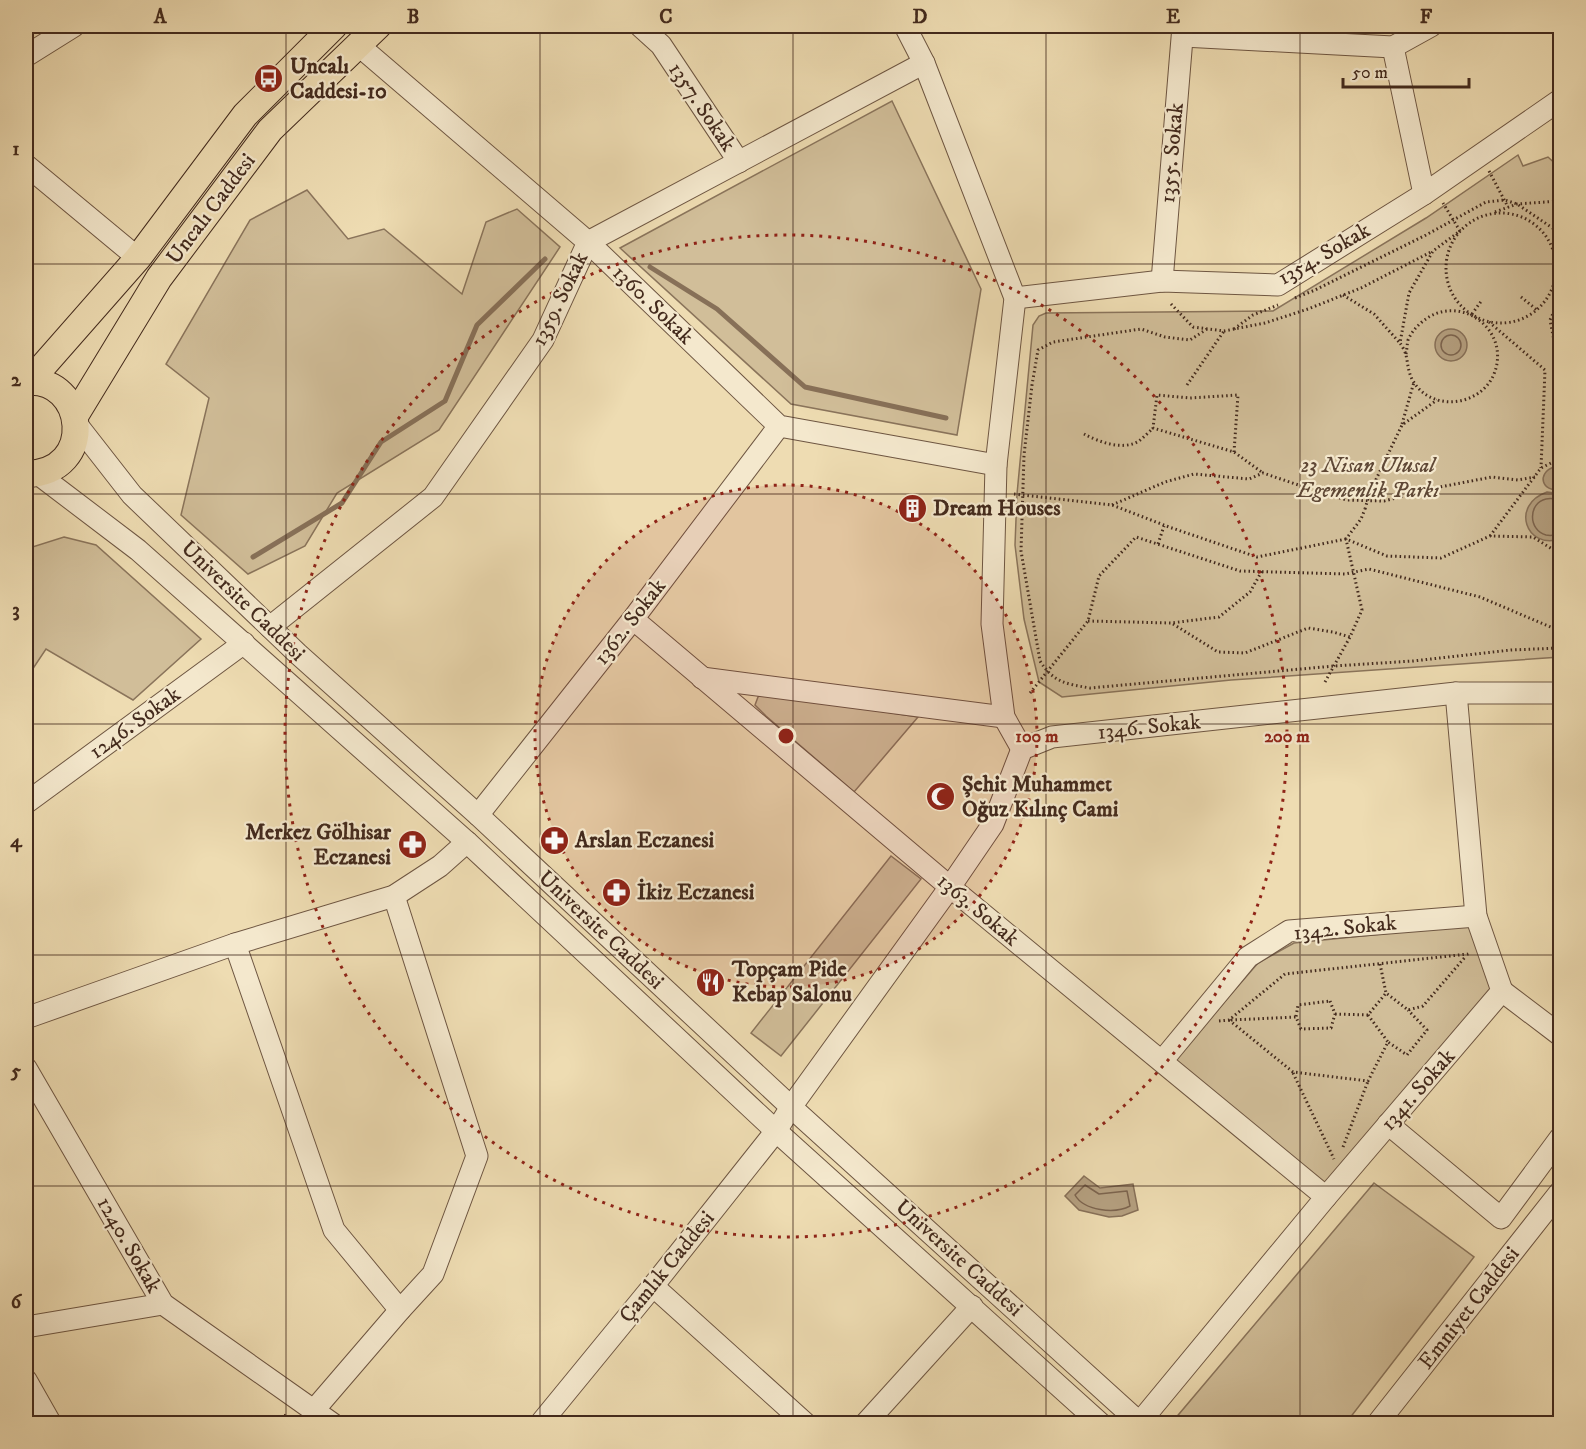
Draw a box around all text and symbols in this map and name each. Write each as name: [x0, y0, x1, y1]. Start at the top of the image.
text: A: [153, 5, 168, 30]
text: B: [407, 5, 419, 30]
text: C: [659, 5, 673, 30]
text: D: [913, 5, 928, 30]
text: E: [1166, 5, 1180, 30]
text: F: [1420, 5, 1433, 30]
scale bar: [1343, 51, 1469, 89]
place label: Uncalı Caddesi-10: [290, 53, 387, 105]
street label: 1357. Sokak: [662, 57, 742, 157]
text: 50 m: [1352, 62, 1388, 84]
bus stop icon: Uncalı Caddesi-10: [253, 63, 285, 95]
street label: 1355. Sokak: [1154, 102, 1190, 204]
text: 1: [12, 137, 20, 162]
street label: Uncalı Caddesi: [161, 148, 261, 270]
street label: 1354. Sokak: [1273, 217, 1375, 291]
street label: 1359. Sokak: [526, 247, 594, 351]
street label: 1360. Sokak: [607, 260, 699, 350]
text: 2: [11, 368, 22, 393]
park label: 23 Nisan Ulusal Egemenlik Parkı: [1295, 452, 1439, 504]
building icon: Dream Houses: [896, 492, 928, 524]
place label: Dream Houses: [933, 495, 1061, 522]
street label: Universite Caddesi: [175, 535, 311, 667]
street label: 1362. Sokak: [588, 573, 672, 671]
text: 3: [12, 598, 20, 623]
street label: 1246. Sokak: [84, 681, 186, 765]
street label: 1346. Sokak: [1096, 708, 1202, 746]
centre of rings: [776, 726, 796, 746]
text: 100 m: [1015, 726, 1059, 748]
text: 200 m: [1264, 726, 1310, 748]
place label: Şehit Muhammet Oğuz Kılınç Cami: [962, 771, 1119, 823]
mosque icon: Şehit Muhammet Oğuz Kılınç Cami: [925, 781, 957, 813]
place label: Merkez Gölhisar Eczanesi: [245, 819, 392, 871]
pharmacy icon: Arslan Eczanesi: [538, 824, 570, 856]
place label: Arslan Eczanesi: [574, 827, 715, 854]
text: 4: [10, 829, 23, 854]
pharmacy icon: Merkez Gölhisar Eczanesi: [396, 829, 428, 861]
street label: Universite Caddesi: [532, 865, 670, 995]
street label: 1363. Sokak: [931, 868, 1025, 952]
pharmacy icon: İkiz Eczanesi: [600, 876, 632, 908]
place label: İkiz Eczanesi: [637, 878, 755, 906]
street label: 1342. Sokak: [1292, 909, 1398, 947]
place label: Topçam Pide Kebap Salonu: [731, 956, 852, 1008]
restaurant icon: Topçam Pide Kebap Salonu: [695, 966, 727, 998]
street label: 1341. Sokak: [1375, 1043, 1461, 1137]
text: 5: [10, 1059, 21, 1084]
street label: 1240. Sokak: [91, 1192, 167, 1298]
street label: Universite Caddesi: [890, 1194, 1028, 1322]
street label: Çamlık Caddesi: [614, 1205, 720, 1329]
street label: Emniyet Caddesi: [1413, 1241, 1525, 1375]
text: 6: [11, 1290, 23, 1315]

